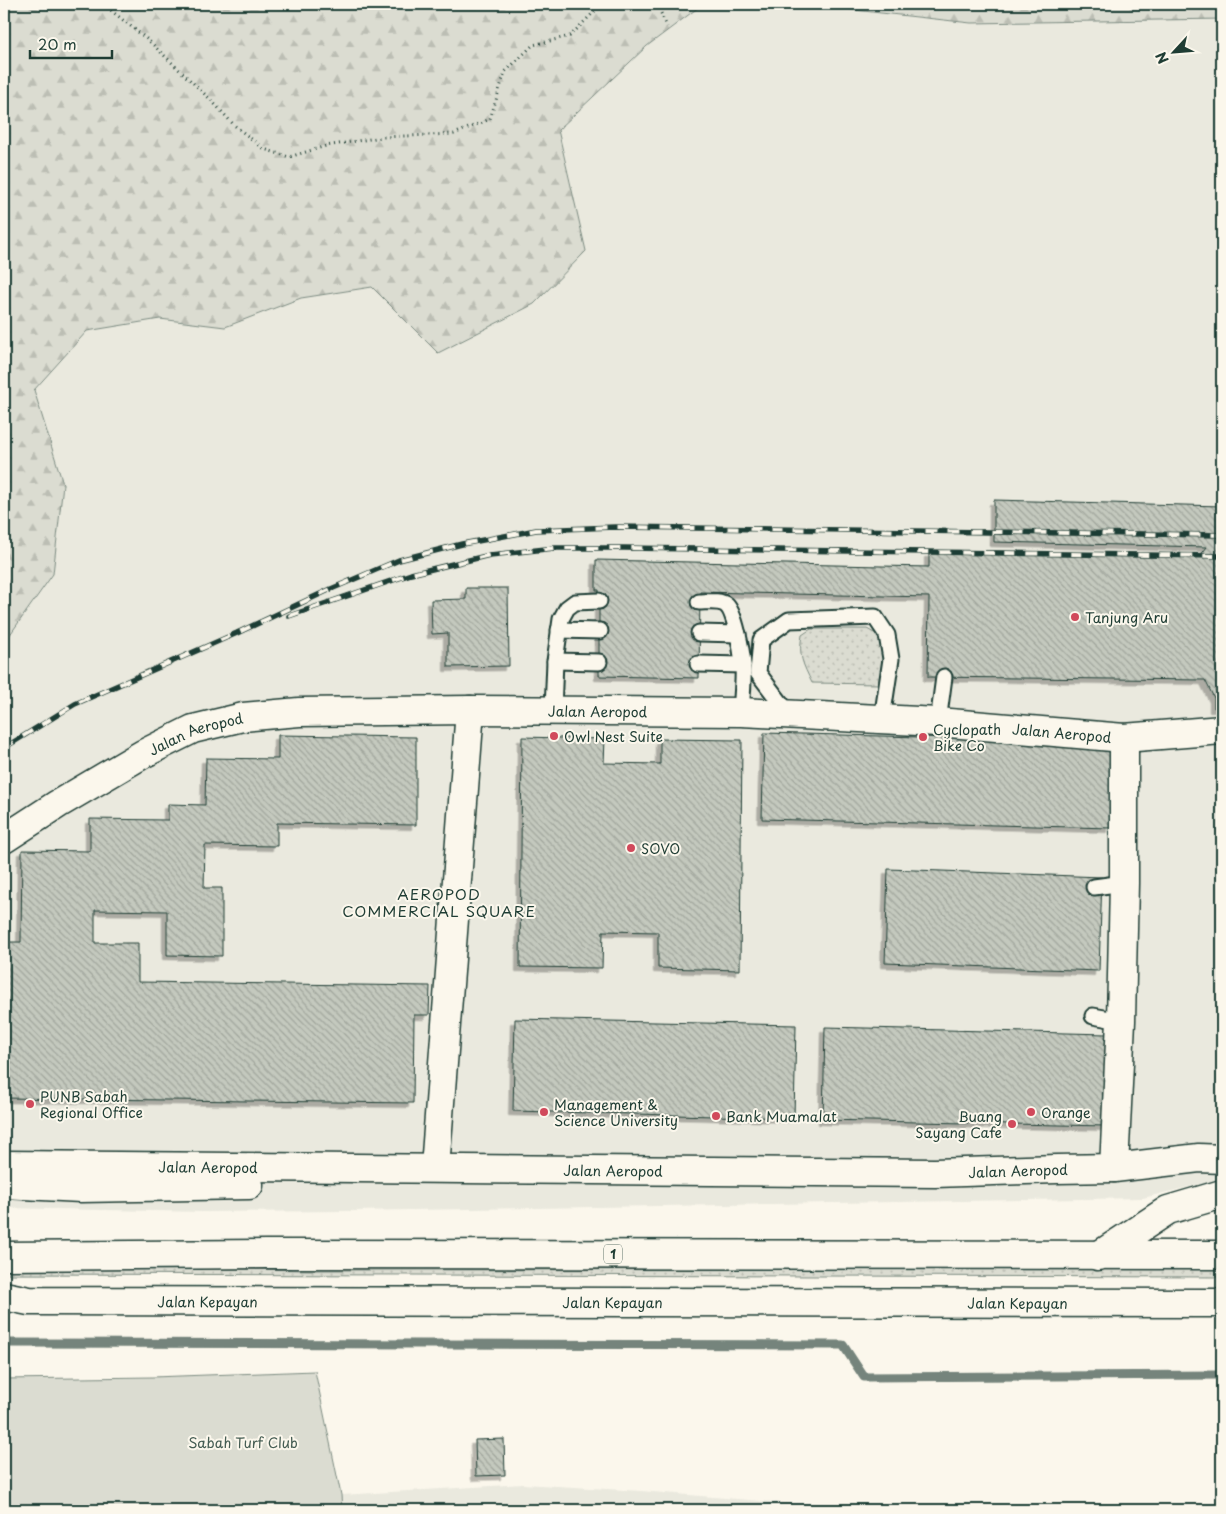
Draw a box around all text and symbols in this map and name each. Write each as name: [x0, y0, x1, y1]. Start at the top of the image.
scale bar: [30, 28, 112, 60]
north arrow: [1148, 28, 1198, 78]
text: 20 m: [38, 32, 77, 55]
text: N: [1150, 48, 1174, 68]
place label: Tanjung Aru: [1085, 607, 1168, 628]
marker: Tanjung Aru: [1069, 611, 1081, 623]
street label: Jalan Aeropod: [548, 700, 648, 722]
street label: Jalan Aeropod: [145, 707, 245, 760]
street label: Jalan Aeropod: [1011, 718, 1113, 747]
place label: Cyclopath Bike Co: [933, 719, 1001, 756]
place label: Owl Nest Suite: [564, 726, 663, 747]
marker: Owl Nest Suite: [548, 730, 560, 742]
marker: Cyclopath Bike Co: [917, 731, 929, 743]
place label: SOVO: [641, 838, 680, 859]
marker: SOVO: [625, 842, 637, 854]
district label: AEROPOD COMMERCIAL SQUARE: [342, 882, 536, 922]
place label: PUNB Sabah Regional Office: [40, 1086, 143, 1123]
place label: Management & Science University: [554, 1094, 678, 1131]
marker: PUNB Sabah Regional Office: [24, 1098, 36, 1110]
place label: Orange: [1041, 1102, 1091, 1123]
marker: Management & Science University: [538, 1106, 550, 1118]
place label: Bank Muamalat: [726, 1106, 837, 1127]
place label: Buang Sayang Cafe: [915, 1106, 1002, 1143]
marker: Orange: [1025, 1106, 1037, 1118]
marker: Bank Muamalat: [710, 1110, 722, 1122]
marker: Buang Sayang Cafe: [1006, 1118, 1018, 1130]
street label: Jalan Aeropod: [158, 1156, 258, 1178]
street label: Jalan Aeropod: [968, 1158, 1068, 1182]
street label: Jalan Aeropod: [563, 1159, 663, 1181]
road number: 1: [604, 1244, 622, 1264]
street label: Jalan Kepayan: [157, 1291, 258, 1312]
street label: Jalan Kepayan: [562, 1291, 663, 1313]
street label: Jalan Kepayan: [967, 1292, 1068, 1313]
park label: Sabah Turf Club: [188, 1432, 298, 1453]

